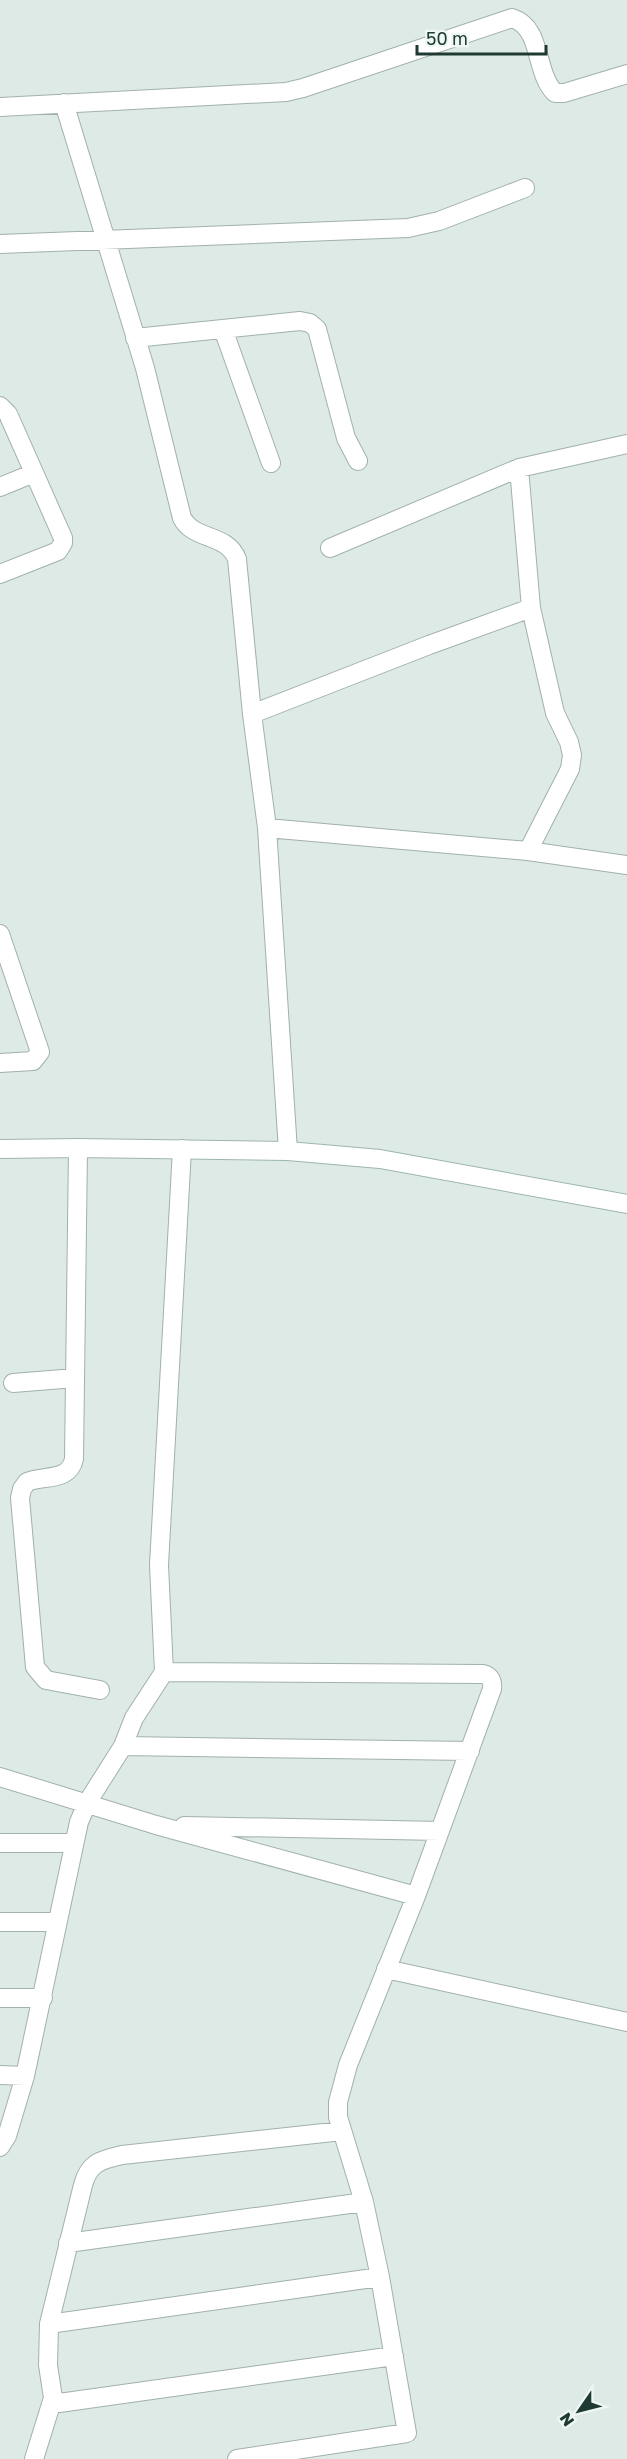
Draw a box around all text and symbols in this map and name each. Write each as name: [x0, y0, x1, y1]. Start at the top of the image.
scale bar: [417, 18, 546, 56]
text: 50 m: [426, 27, 468, 49]
north arrow: [549, 2381, 609, 2441]
text: N: [555, 2409, 578, 2430]

